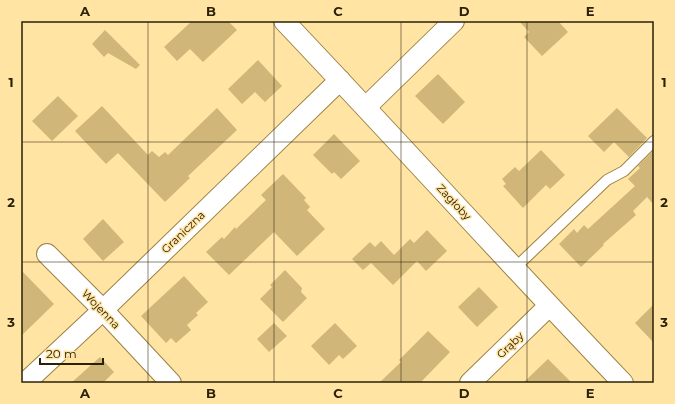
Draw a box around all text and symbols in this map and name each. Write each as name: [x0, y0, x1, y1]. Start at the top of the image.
text: A: [79, 3, 91, 19]
text: B: [206, 3, 216, 19]
text: C: [333, 3, 343, 19]
text: D: [459, 3, 470, 19]
text: E: [586, 3, 595, 19]
text: 1: [8, 74, 14, 90]
text: 1: [661, 74, 667, 90]
street label: Zagłoby: [434, 181, 474, 223]
text: 2: [7, 194, 15, 210]
text: 2: [660, 194, 668, 210]
street label: Graniczna: [158, 208, 208, 256]
street label: Wojenna: [79, 286, 123, 332]
text: 3: [6, 314, 15, 330]
text: 3: [659, 314, 668, 330]
street label: Grąby: [494, 329, 526, 361]
scale bar: [40, 340, 103, 366]
text: 20 m: [46, 346, 77, 361]
text: A: [79, 385, 91, 401]
text: B: [206, 385, 216, 401]
text: C: [333, 385, 343, 401]
text: D: [459, 385, 470, 401]
text: E: [586, 385, 595, 401]

